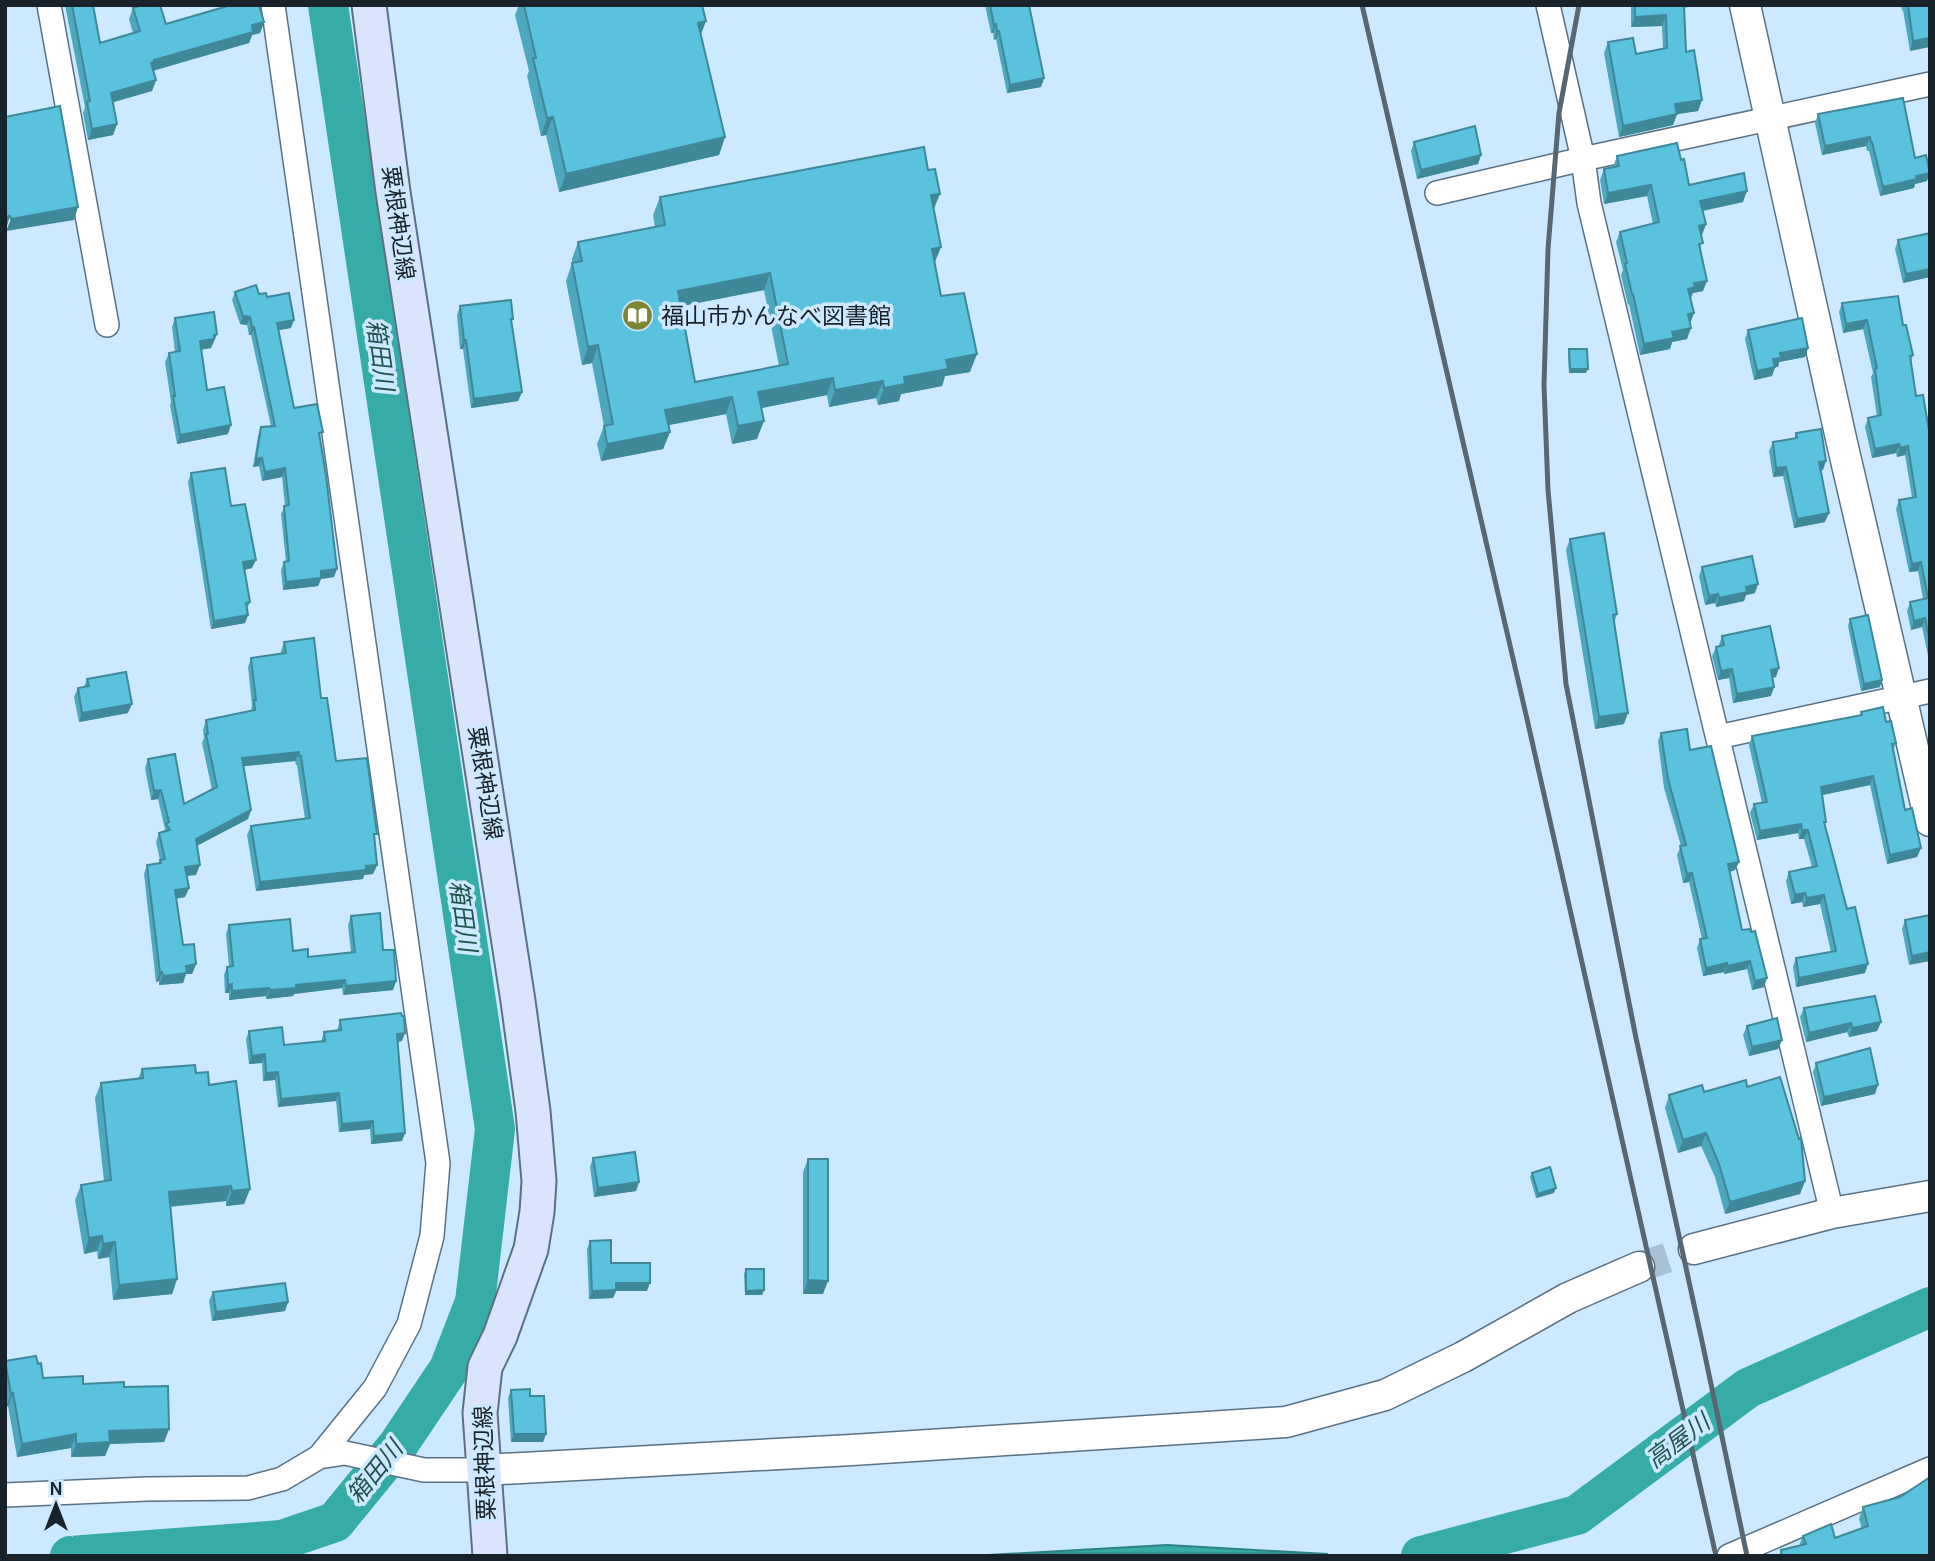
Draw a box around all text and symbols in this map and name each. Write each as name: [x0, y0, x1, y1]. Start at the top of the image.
street label: 粟根神辺線: [377, 164, 419, 282]
library icon: 福山市かんなべ図書館: [621, 299, 655, 333]
place label: 福山市かんなべ図書館: [661, 303, 891, 330]
water label: 箱田川: [361, 317, 399, 396]
street label: 粟根神辺線: [463, 724, 507, 842]
water label: 箱田川: [444, 878, 482, 957]
street label: 粟根神辺線: [470, 1405, 500, 1521]
water label: 高屋川: [1641, 1406, 1718, 1474]
water label: 箱田川: [341, 1433, 410, 1509]
north arrow: [21, 1470, 91, 1540]
text: N: [49, 1478, 63, 1500]

